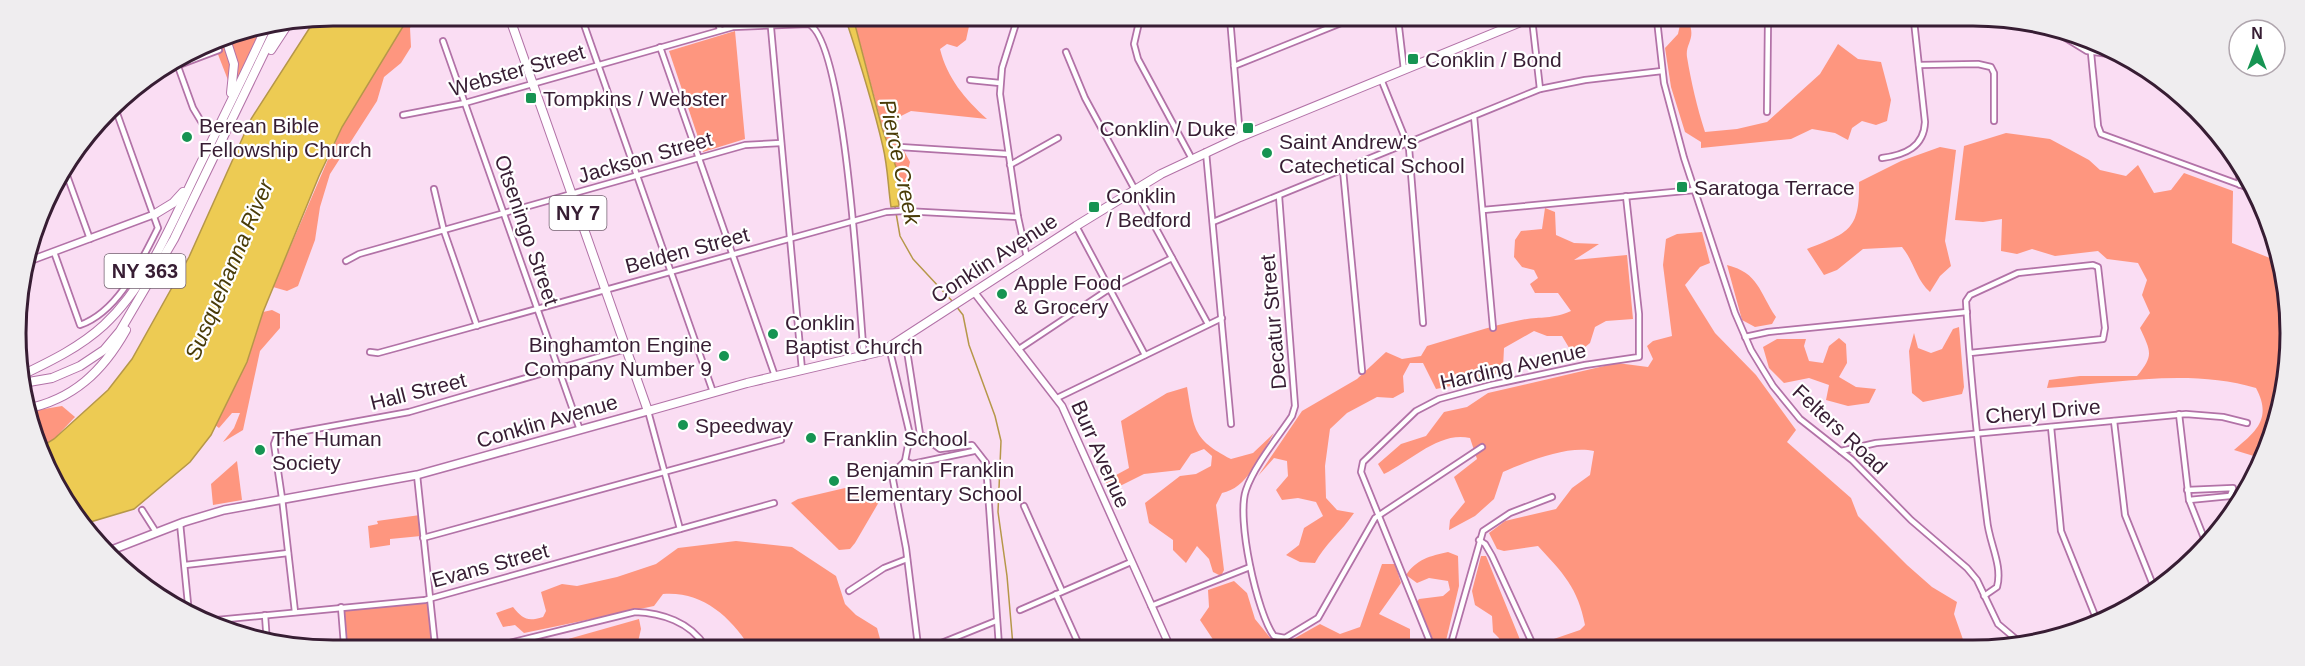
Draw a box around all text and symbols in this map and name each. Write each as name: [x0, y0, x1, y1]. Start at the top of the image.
north arrow: [2227, 18, 2287, 78]
text: N: [2251, 25, 2263, 42]
street label: Webster Street: [447, 40, 587, 100]
place label: Conklin / Bond: [1425, 48, 1562, 71]
marker: Conklin / Bond: [1406, 52, 1420, 66]
place label: Tompkins / Webster: [543, 87, 727, 110]
marker: Tompkins / Webster: [524, 91, 538, 105]
water label: Pierce Creek: [875, 97, 926, 228]
place label: Berean Bible Fellowship Church: [199, 114, 372, 161]
place label: Conklin / Duke: [1099, 117, 1236, 140]
marker: Conklin / Duke: [1241, 121, 1255, 135]
street label: Jackson Street: [575, 127, 715, 187]
marker: Berean Bible Fellowship Church: [180, 130, 194, 144]
place label: Saint Andrew's Catechetical School: [1279, 130, 1465, 177]
marker: Saint Andrew's Catechetical School: [1260, 146, 1274, 160]
street label: Otseningo Street: [490, 152, 564, 308]
water label: Susquehanna River: [180, 175, 279, 364]
place label: Saratoga Terrace: [1694, 176, 1855, 199]
marker: Saratoga Terrace: [1675, 180, 1689, 194]
place label: Conklin / Bedford: [1106, 184, 1191, 231]
road number: NY 7: [550, 196, 606, 230]
marker: Conklin / Bedford: [1087, 200, 1101, 214]
street label: Conklin Avenue: [927, 209, 1061, 307]
street label: Belden Street: [623, 222, 752, 278]
street label: Decatur Street: [1256, 253, 1290, 390]
road number: NY 363: [104, 254, 186, 288]
place label: Apple Food & Grocery: [1014, 271, 1121, 318]
marker: Apple Food & Grocery: [995, 287, 1009, 301]
place label: Conklin Baptist Church: [785, 311, 923, 358]
marker: Conklin Baptist Church: [766, 327, 780, 341]
place label: Binghamton Engine Company Number 9: [524, 333, 712, 380]
street label: Harding Avenue: [1438, 338, 1588, 394]
marker: Binghamton Engine Company Number 9: [717, 349, 731, 363]
street label: Hall Street: [368, 368, 469, 414]
street label: Felters Road: [1788, 380, 1892, 478]
street label: Conklin Avenue: [474, 390, 620, 452]
street label: Cheryl Drive: [1984, 395, 2102, 427]
street label: Burr Avenue: [1067, 397, 1135, 511]
place label: Speedway: [695, 414, 794, 437]
marker: Speedway: [676, 418, 690, 432]
place label: The Human Society: [272, 427, 382, 474]
place label: Franklin School: [823, 427, 968, 450]
marker: Franklin School: [804, 431, 818, 445]
marker: The Human Society: [253, 443, 267, 457]
place label: Benjamin Franklin Elementary School: [846, 458, 1022, 505]
marker: Benjamin Franklin Elementary School: [827, 474, 841, 488]
street label: Evans Street: [429, 538, 551, 592]

